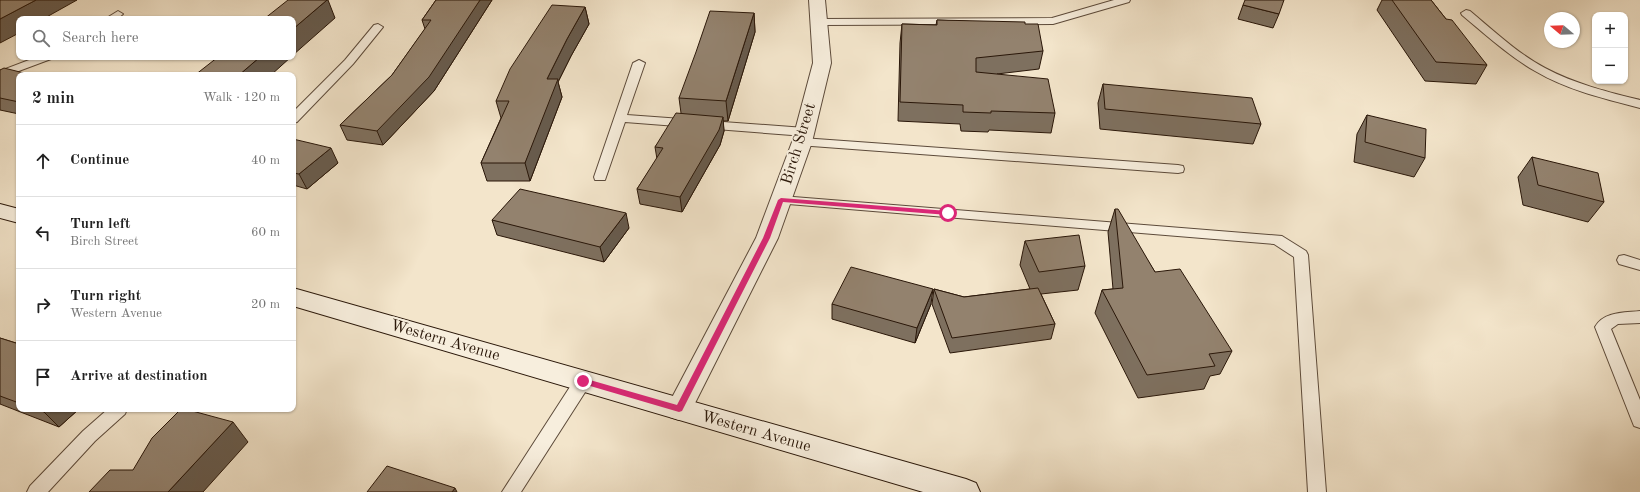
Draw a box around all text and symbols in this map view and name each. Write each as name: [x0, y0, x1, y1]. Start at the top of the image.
north arrow: [1544, 12, 1580, 48]
map controls: [1592, 12, 1628, 84]
button: +: [1592, 12, 1628, 48]
search box: [16, 16, 296, 60]
icon: search: [30, 27, 52, 49]
text: Search here: [62, 31, 139, 46]
button: −: [1592, 48, 1628, 84]
text: 2 min: [32, 90, 75, 107]
text: Walk · 120 m: [203, 91, 280, 104]
street label: Birch Street: [779, 101, 819, 187]
icon: ahead: [32, 150, 54, 172]
text: Continue: [70, 153, 129, 168]
text: 40 m: [251, 154, 280, 167]
route start: [939, 204, 957, 222]
text: Turn left: [70, 217, 130, 232]
icon: left: [32, 222, 54, 244]
text: 60 m: [251, 226, 280, 239]
text: Birch Street: [70, 235, 139, 248]
text: Turn right: [70, 289, 141, 304]
icon: right: [32, 294, 54, 316]
text: 20 m: [251, 298, 280, 311]
text: Western Avenue: [70, 307, 162, 320]
street label: Western Avenue: [388, 318, 502, 364]
icon: arrive: [32, 366, 54, 388]
text: Arrive at destination: [70, 369, 208, 384]
route end: [574, 372, 592, 390]
street label: Western Avenue: [699, 409, 813, 455]

